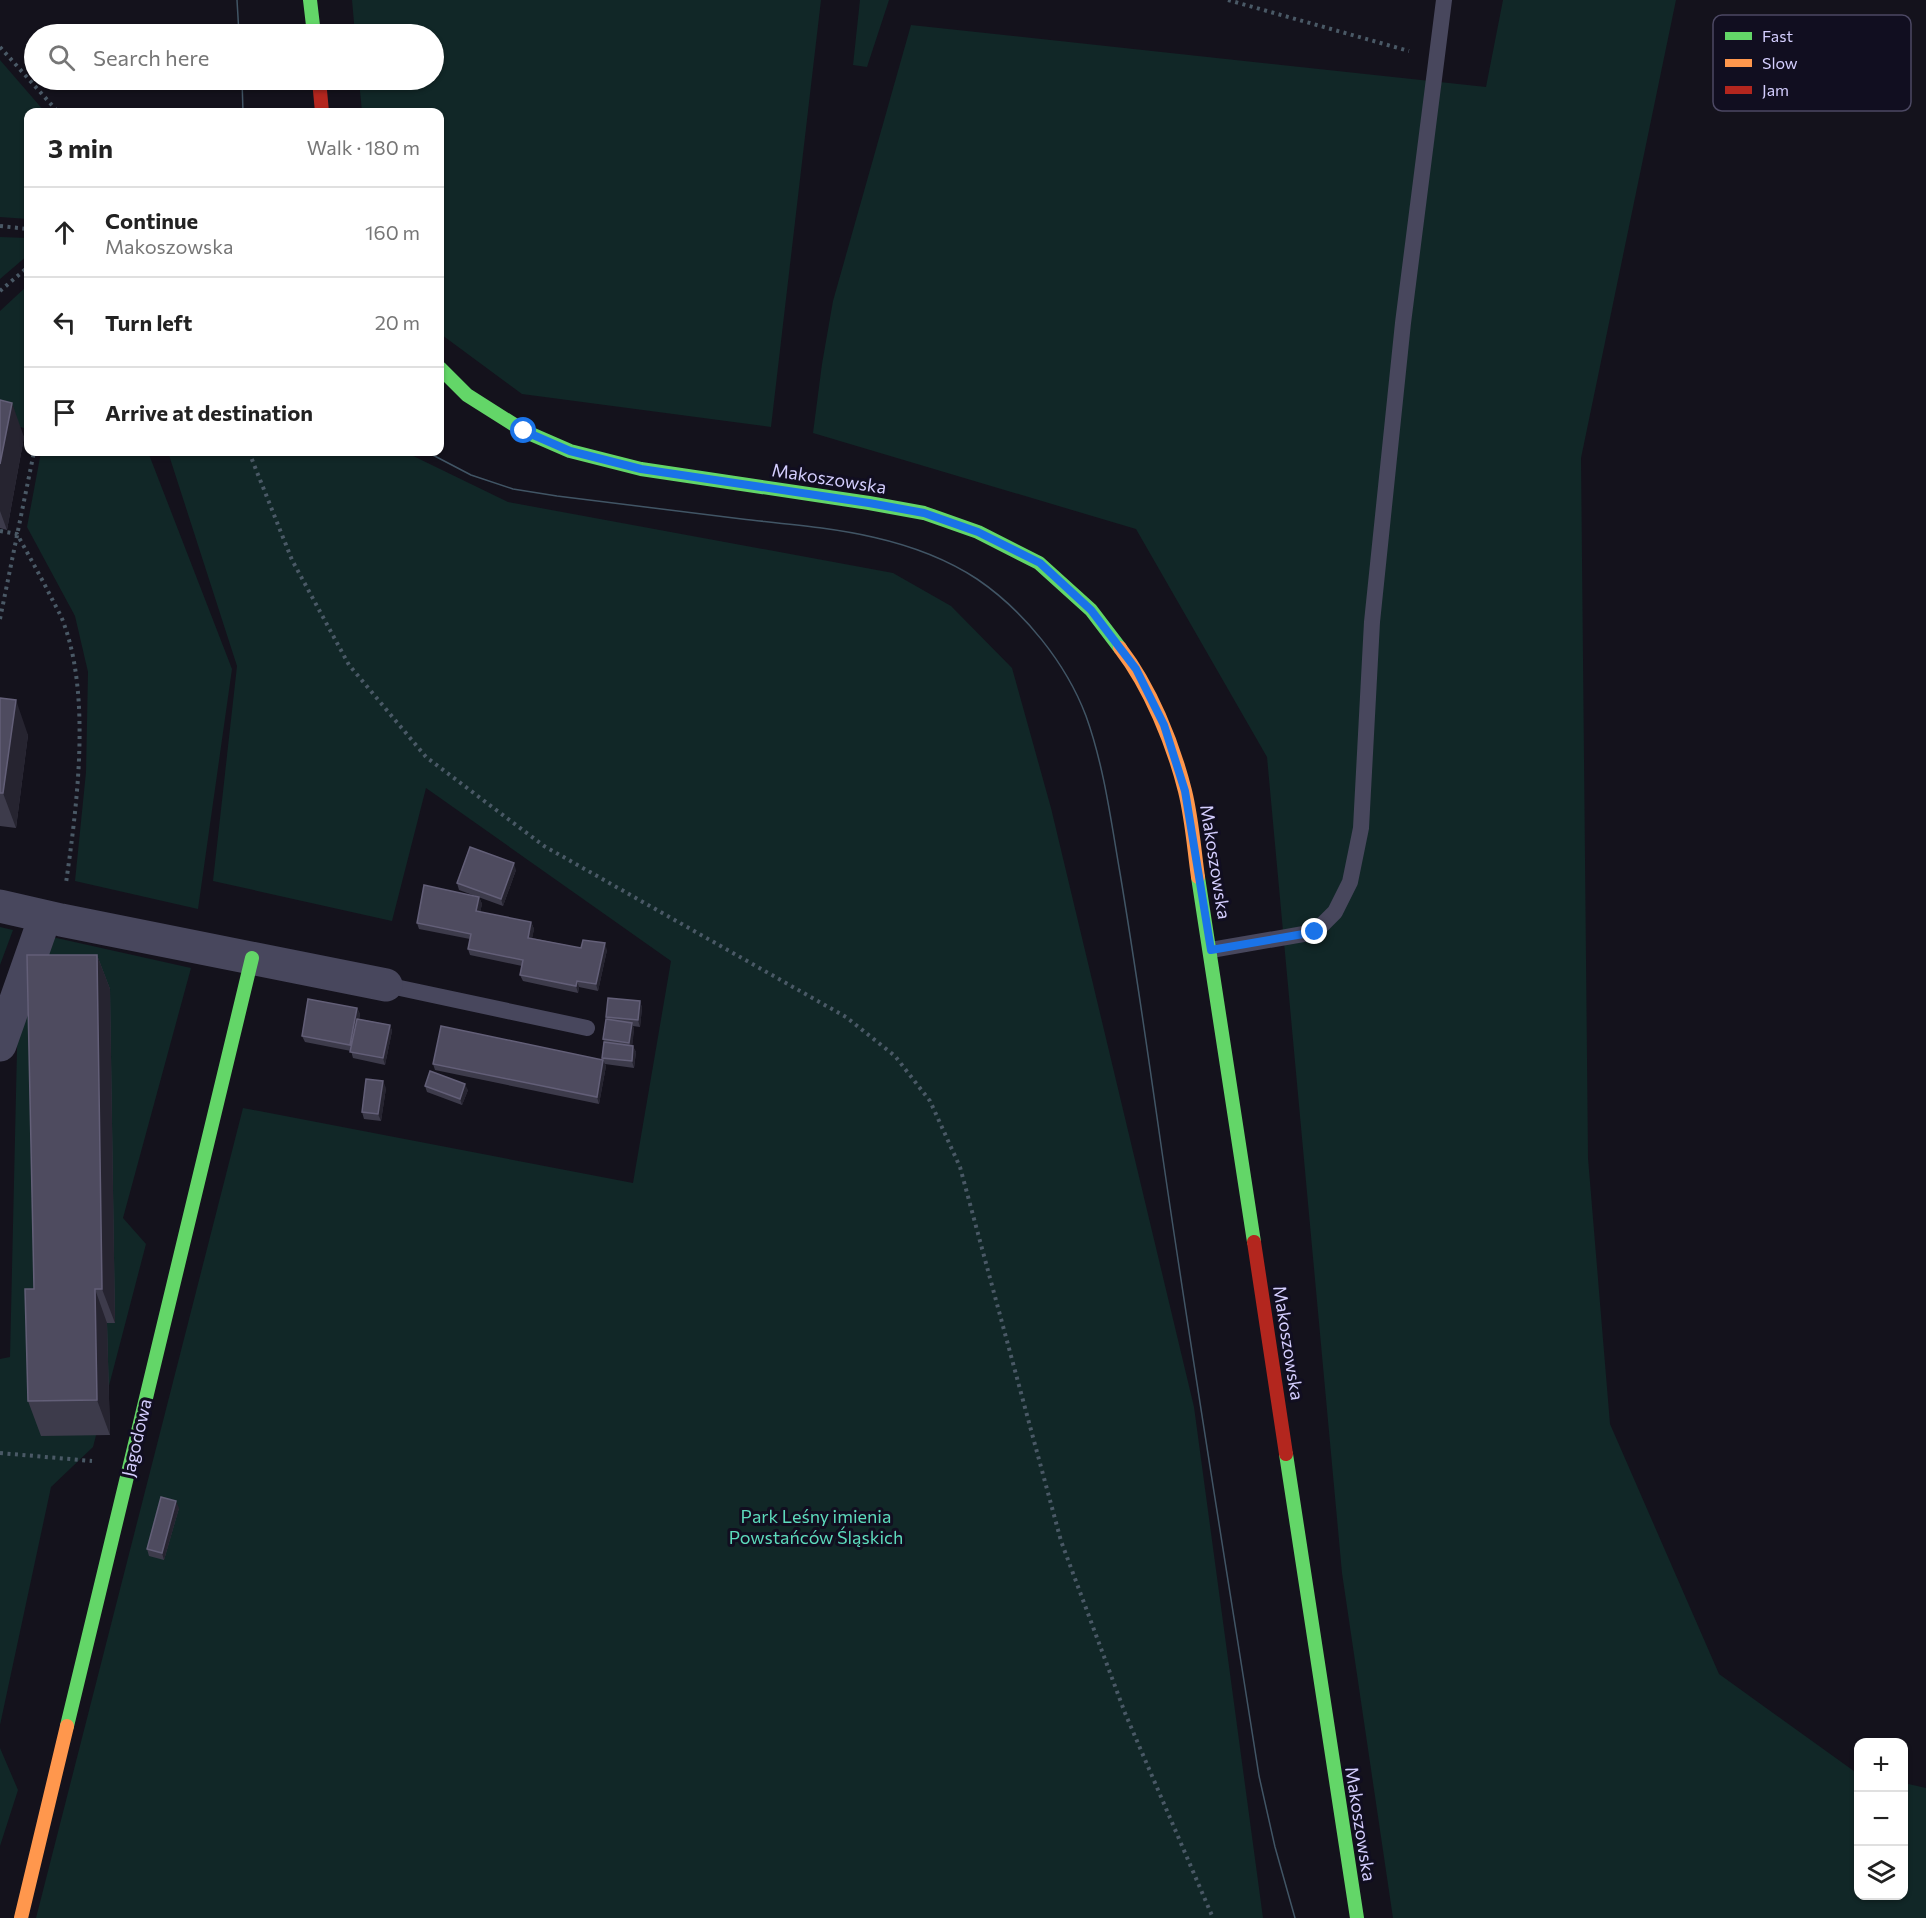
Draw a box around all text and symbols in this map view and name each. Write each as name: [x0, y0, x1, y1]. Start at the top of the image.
legend: [1713, 15, 1911, 111]
search box: [24, 24, 444, 90]
text: Fast: [1762, 26, 1793, 45]
icon: search: [45, 41, 78, 74]
text: Search here: [93, 44, 209, 71]
text: Slow: [1762, 53, 1798, 72]
text: Jam: [1762, 80, 1789, 99]
text: 3 min: [48, 132, 113, 163]
text: Walk · 180 m: [307, 135, 420, 159]
text: Continue: [105, 207, 198, 234]
icon: ahead: [48, 216, 81, 249]
text: 160 m: [365, 220, 420, 244]
text: Makoszowska: [105, 234, 234, 258]
icon: left: [48, 306, 81, 339]
text: Turn left: [105, 309, 192, 336]
text: 20 m: [375, 310, 420, 334]
icon: arrive: [48, 396, 81, 429]
text: Arrive at destination: [105, 399, 313, 426]
route start: [510, 417, 536, 443]
street label: Makoszowska: [770, 458, 888, 498]
street label: Makoszowska: [1196, 803, 1236, 921]
route end: [1301, 918, 1327, 944]
street label: Makoszowska: [1269, 1284, 1309, 1402]
street label: Jagodowa: [116, 1397, 156, 1479]
park label: Park Leśny imienia Powstańców Śląskich: [729, 1505, 903, 1548]
map controls: [1854, 1738, 1908, 1900]
button: +: [1854, 1738, 1908, 1792]
street label: Makoszowska: [1341, 1765, 1381, 1883]
button: −: [1854, 1792, 1908, 1846]
button: layers: [1854, 1846, 1908, 1900]

